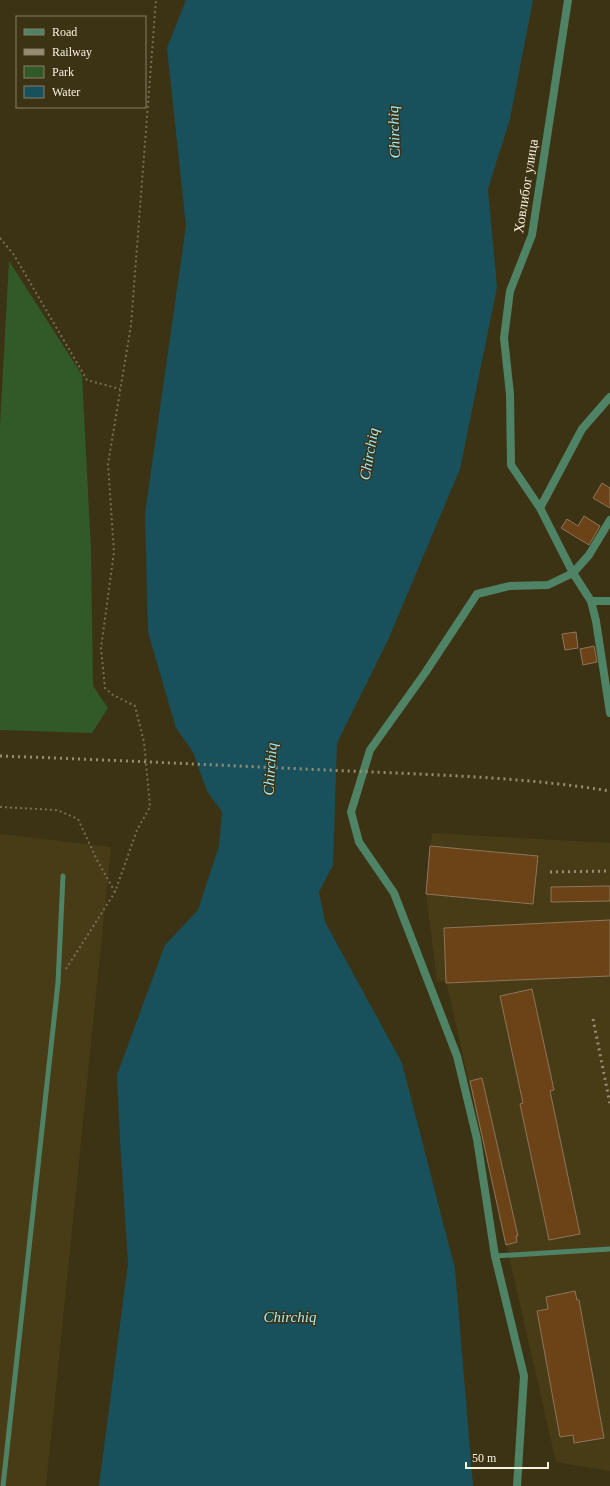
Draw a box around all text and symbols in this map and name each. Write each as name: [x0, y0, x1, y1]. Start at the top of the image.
legend: [16, 16, 146, 108]
text: Road: [52, 25, 77, 39]
text: Railway: [52, 45, 92, 59]
text: Park: [52, 65, 74, 79]
text: Water: [52, 85, 80, 99]
water label: Chirchiq: [385, 105, 403, 159]
street label: Ховлибог улица: [511, 137, 541, 234]
water label: Chirchiq: [357, 426, 382, 481]
water label: Chirchiq: [260, 742, 280, 796]
water label: Chirchiq: [264, 1309, 317, 1325]
scale bar: [466, 1444, 548, 1470]
text: 50 m: [472, 1451, 497, 1465]

